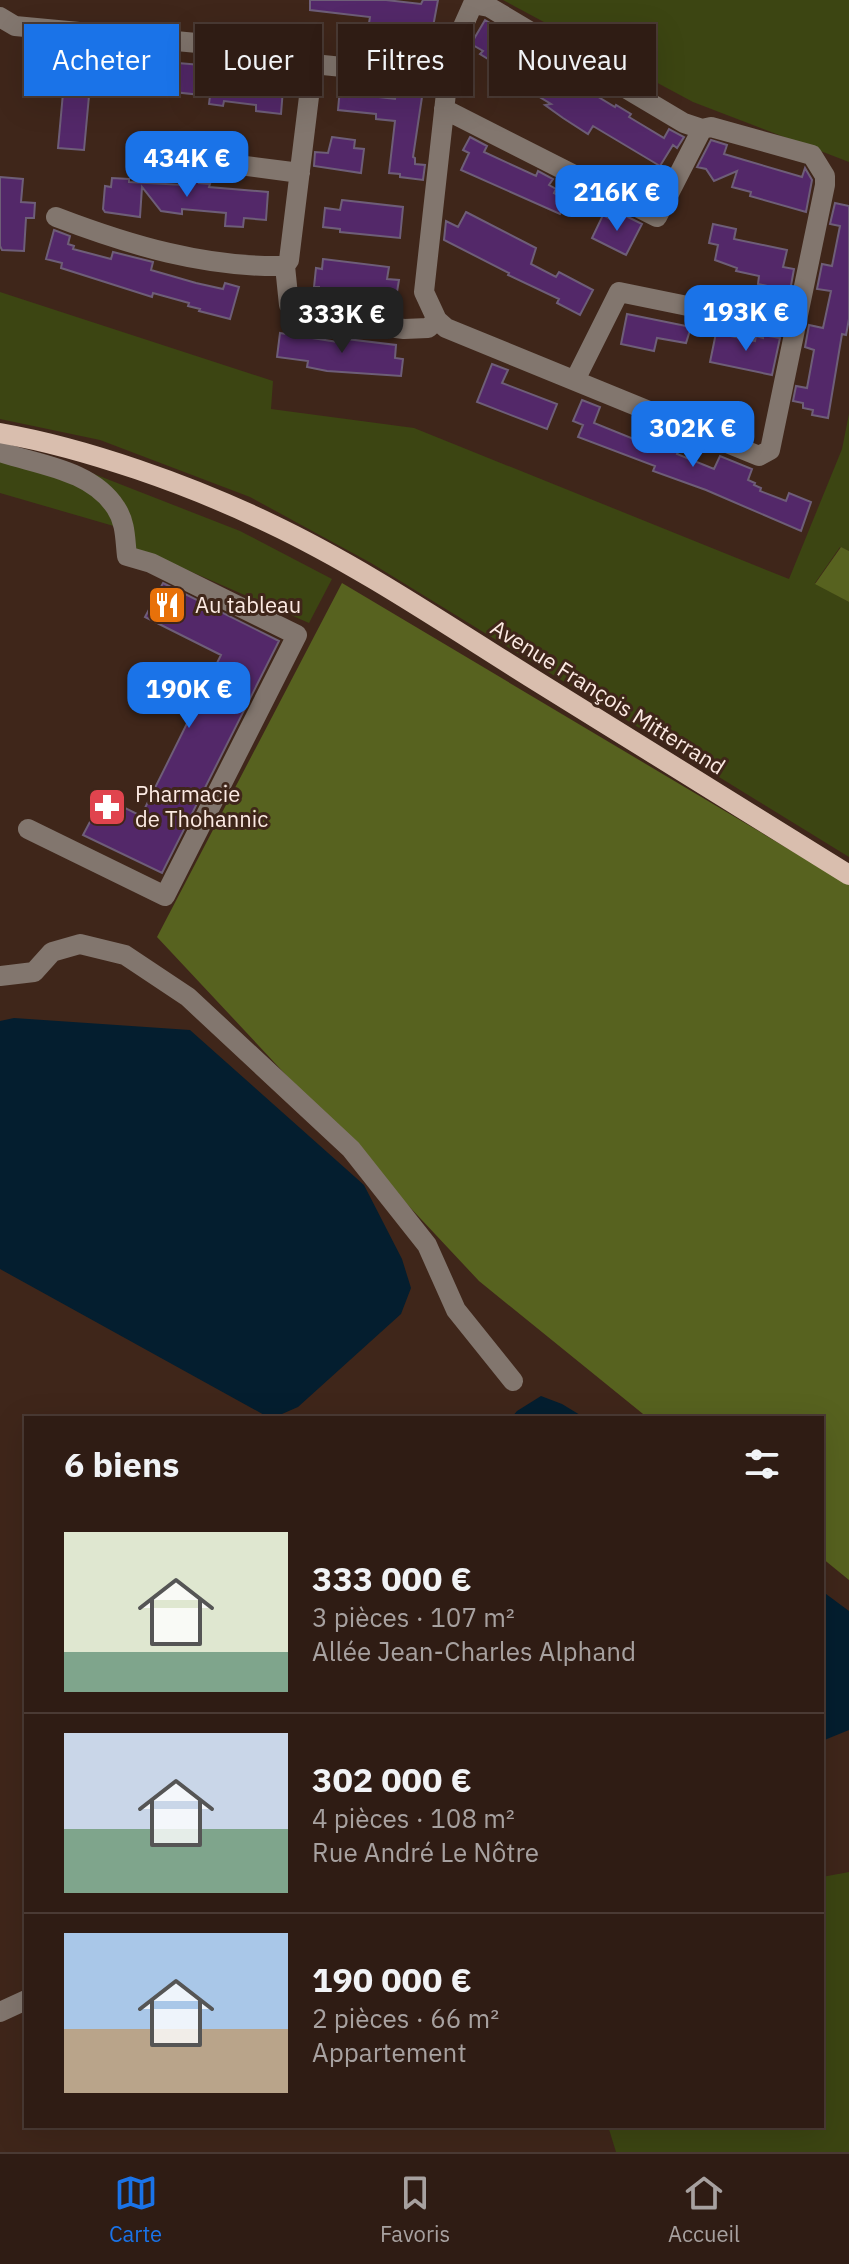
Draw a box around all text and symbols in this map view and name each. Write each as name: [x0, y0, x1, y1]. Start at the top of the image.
chip: Acheter: [24, 24, 179, 96]
chip: Louer: [195, 24, 322, 96]
chip: Filtres: [338, 24, 473, 96]
chip: Nouveau: [489, 24, 656, 96]
pin: 434K €: [122, 131, 252, 199]
text: 434K €: [143, 140, 231, 174]
pin: 216K €: [552, 165, 682, 233]
text: 216K €: [573, 174, 661, 208]
pin: 193K €: [681, 285, 811, 353]
pin: 333K €: [277, 287, 407, 355]
text: 193K €: [702, 294, 790, 328]
text: 333K €: [298, 296, 386, 330]
pin: 302K €: [628, 401, 758, 469]
text: 302K €: [649, 410, 737, 444]
restaurant icon: Au tableau: [146, 584, 188, 626]
place label: Au tableau: [195, 590, 301, 619]
street label: Avenue François Mitterrand: [486, 612, 731, 781]
pin: 190K €: [124, 662, 254, 730]
text: 190K €: [145, 671, 233, 705]
place label: Pharmacie de Thohannic: [135, 779, 268, 833]
pharmacy icon: Pharmacie de Thohannic: [86, 786, 128, 828]
text: 6 biens: [64, 1442, 179, 1486]
icon: filters: [740, 1442, 784, 1486]
text: 333 000 €: [312, 1556, 472, 1600]
icon: home: [128, 1564, 224, 1660]
text: 3 pièces · 107 m²: [312, 1600, 515, 1634]
text: Allée Jean-Charles Alphand: [312, 1634, 636, 1668]
text: 302 000 €: [312, 1757, 472, 1801]
icon: home: [128, 1765, 224, 1861]
text: 4 pièces · 108 m²: [312, 1801, 515, 1835]
text: Rue André Le Nôtre: [312, 1835, 539, 1869]
text: 190 000 €: [312, 1957, 472, 2001]
icon: home: [128, 1965, 224, 2061]
text: 2 pièces · 66 m²: [312, 2001, 499, 2035]
text: Appartement: [312, 2035, 467, 2069]
tab: Carte: [109, 2171, 162, 2248]
tab: Favoris: [380, 2171, 450, 2248]
tab: Accueil: [668, 2171, 740, 2248]

